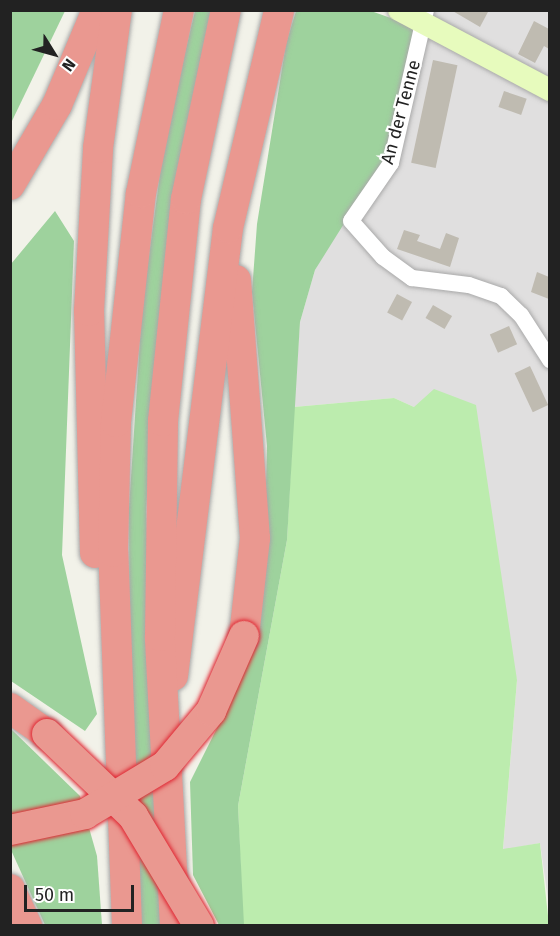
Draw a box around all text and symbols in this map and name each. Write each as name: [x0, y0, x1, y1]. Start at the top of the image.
north arrow: [24, 24, 84, 84]
text: N: [58, 55, 80, 75]
street label: An der Tenne: [377, 58, 425, 166]
scale bar: [27, 873, 136, 911]
text: 50 m: [35, 884, 74, 906]

